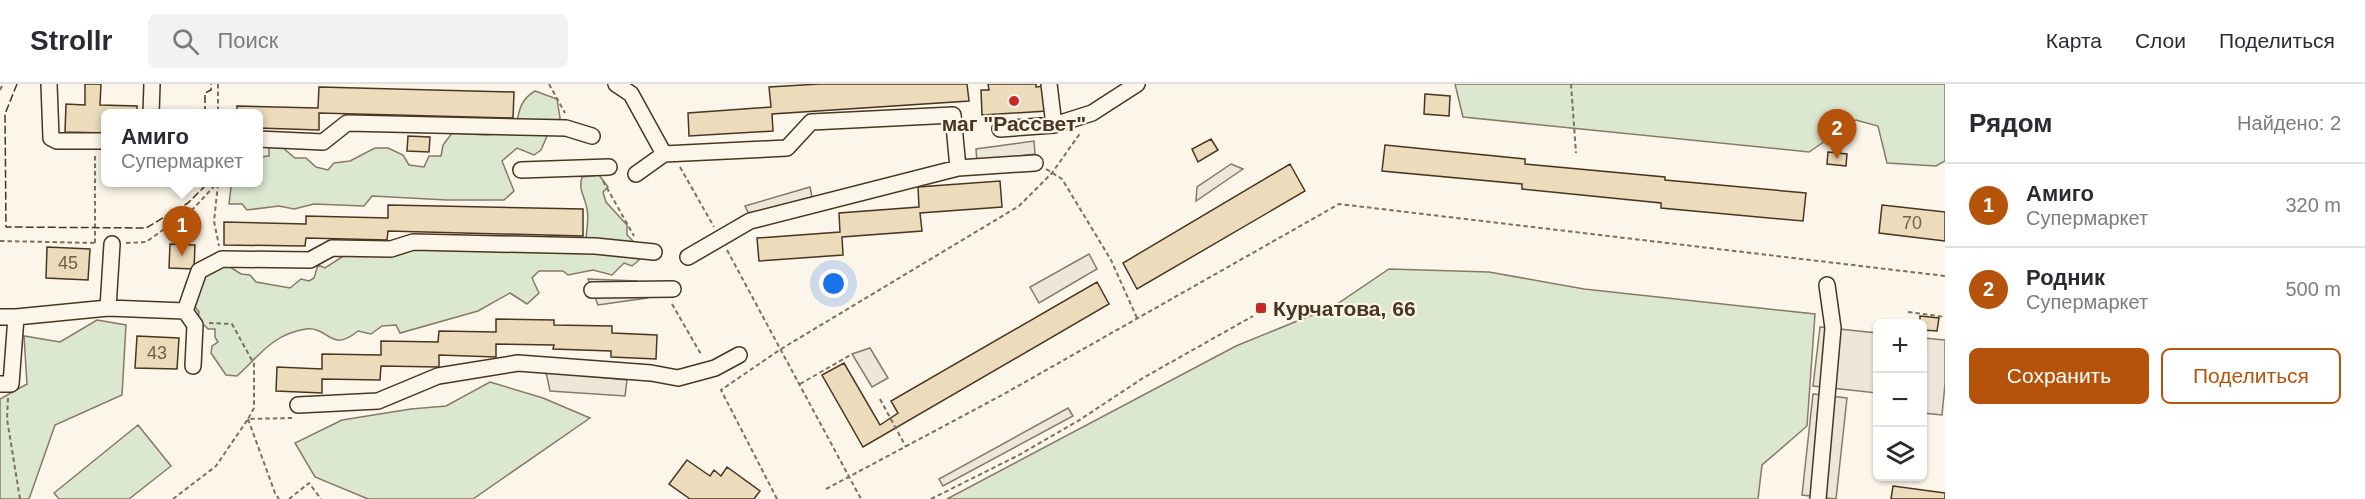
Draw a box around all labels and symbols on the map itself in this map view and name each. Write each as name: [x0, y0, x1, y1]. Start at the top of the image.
marker: маг "Рассвет": [1007, 94, 1021, 108]
pin: 2: [1818, 110, 1856, 159]
place label: маг "Рассвет": [942, 112, 1086, 135]
pin: 1: [162, 206, 201, 256]
house number: 70: [1902, 213, 1922, 233]
house number: 45: [58, 253, 78, 273]
your location: [819, 269, 848, 298]
place label: Курчатова, 66: [1273, 297, 1416, 320]
marker: Курчатова, 66: [1254, 301, 1268, 315]
house number: 43: [147, 343, 167, 363]

